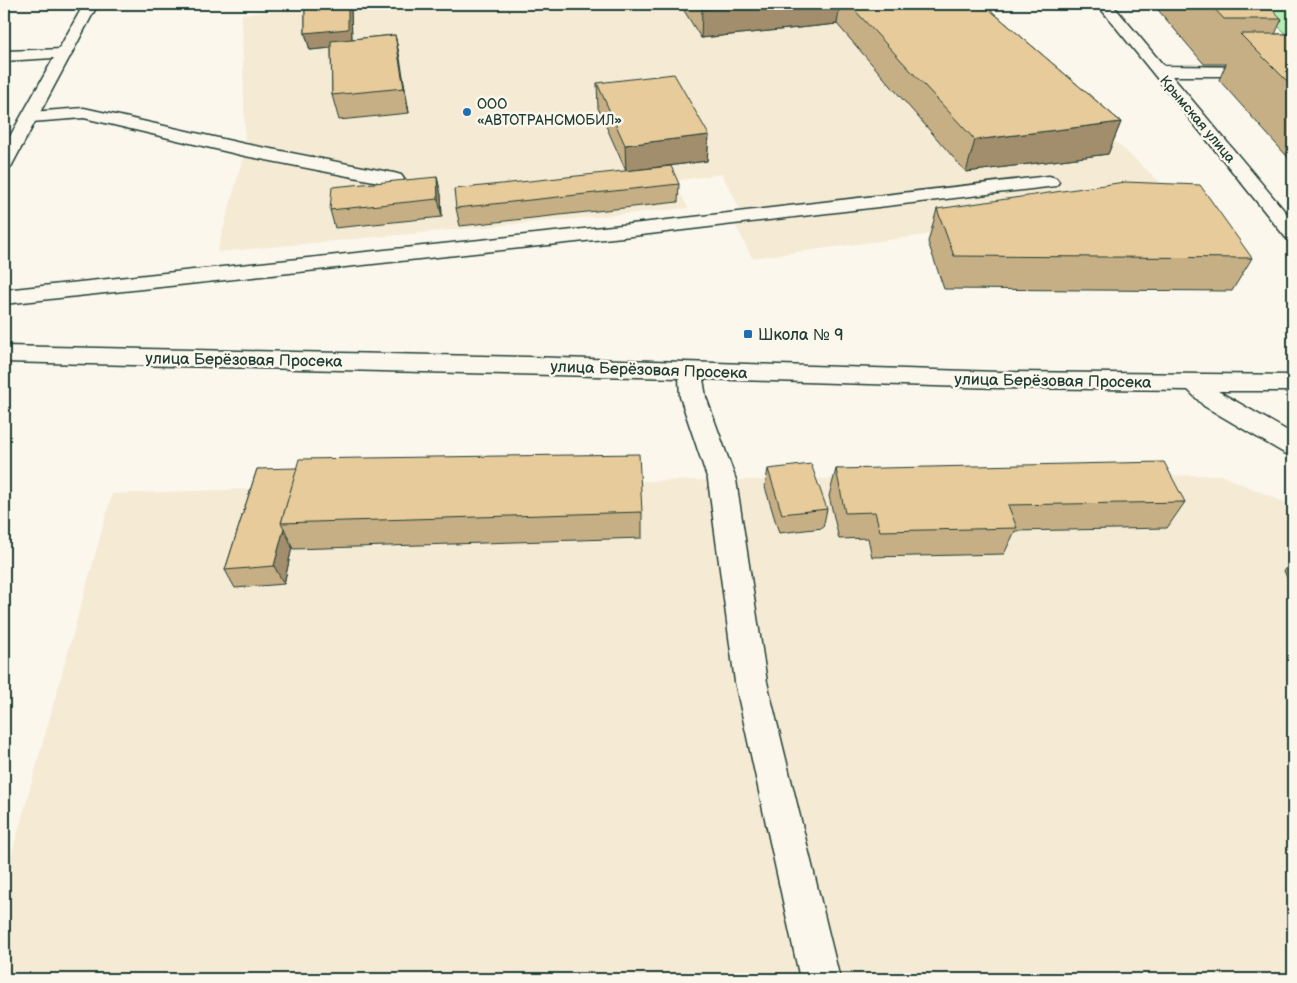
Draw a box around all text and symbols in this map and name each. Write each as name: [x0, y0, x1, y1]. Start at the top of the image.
street label: Крымская улица: [1156, 72, 1240, 167]
place label: ООО «АВТОТРАНСМОБИЛ»: [477, 96, 622, 129]
marker: ООО «АВТОТРАНСМОБИЛ»: [461, 106, 473, 118]
place label: Школа № 9: [758, 326, 844, 345]
marker: Школа № 9: [742, 328, 754, 340]
street label: улица Берёзовая Просека: [145, 349, 343, 372]
street label: улица Берёзовая Просека: [550, 358, 748, 383]
street label: улица Берёзовая Просека: [954, 370, 1152, 393]

